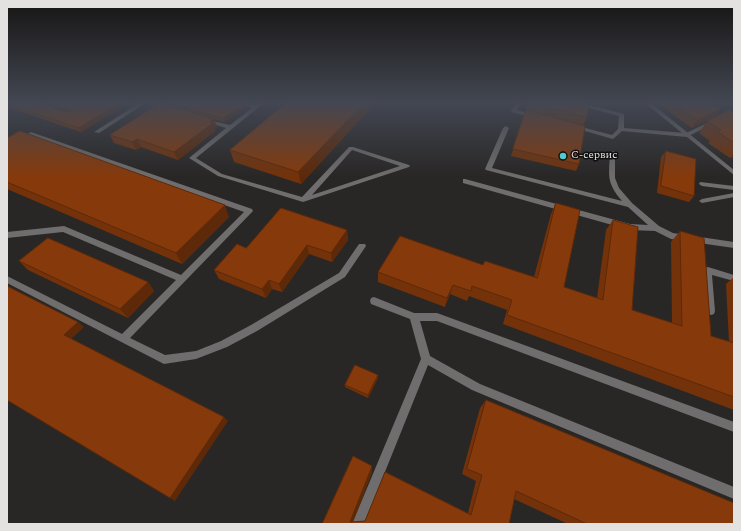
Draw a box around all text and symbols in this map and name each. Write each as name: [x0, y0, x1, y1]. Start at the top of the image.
place label: С-сервис: [571, 149, 617, 163]
marker: С-сервис: [558, 151, 568, 161]

